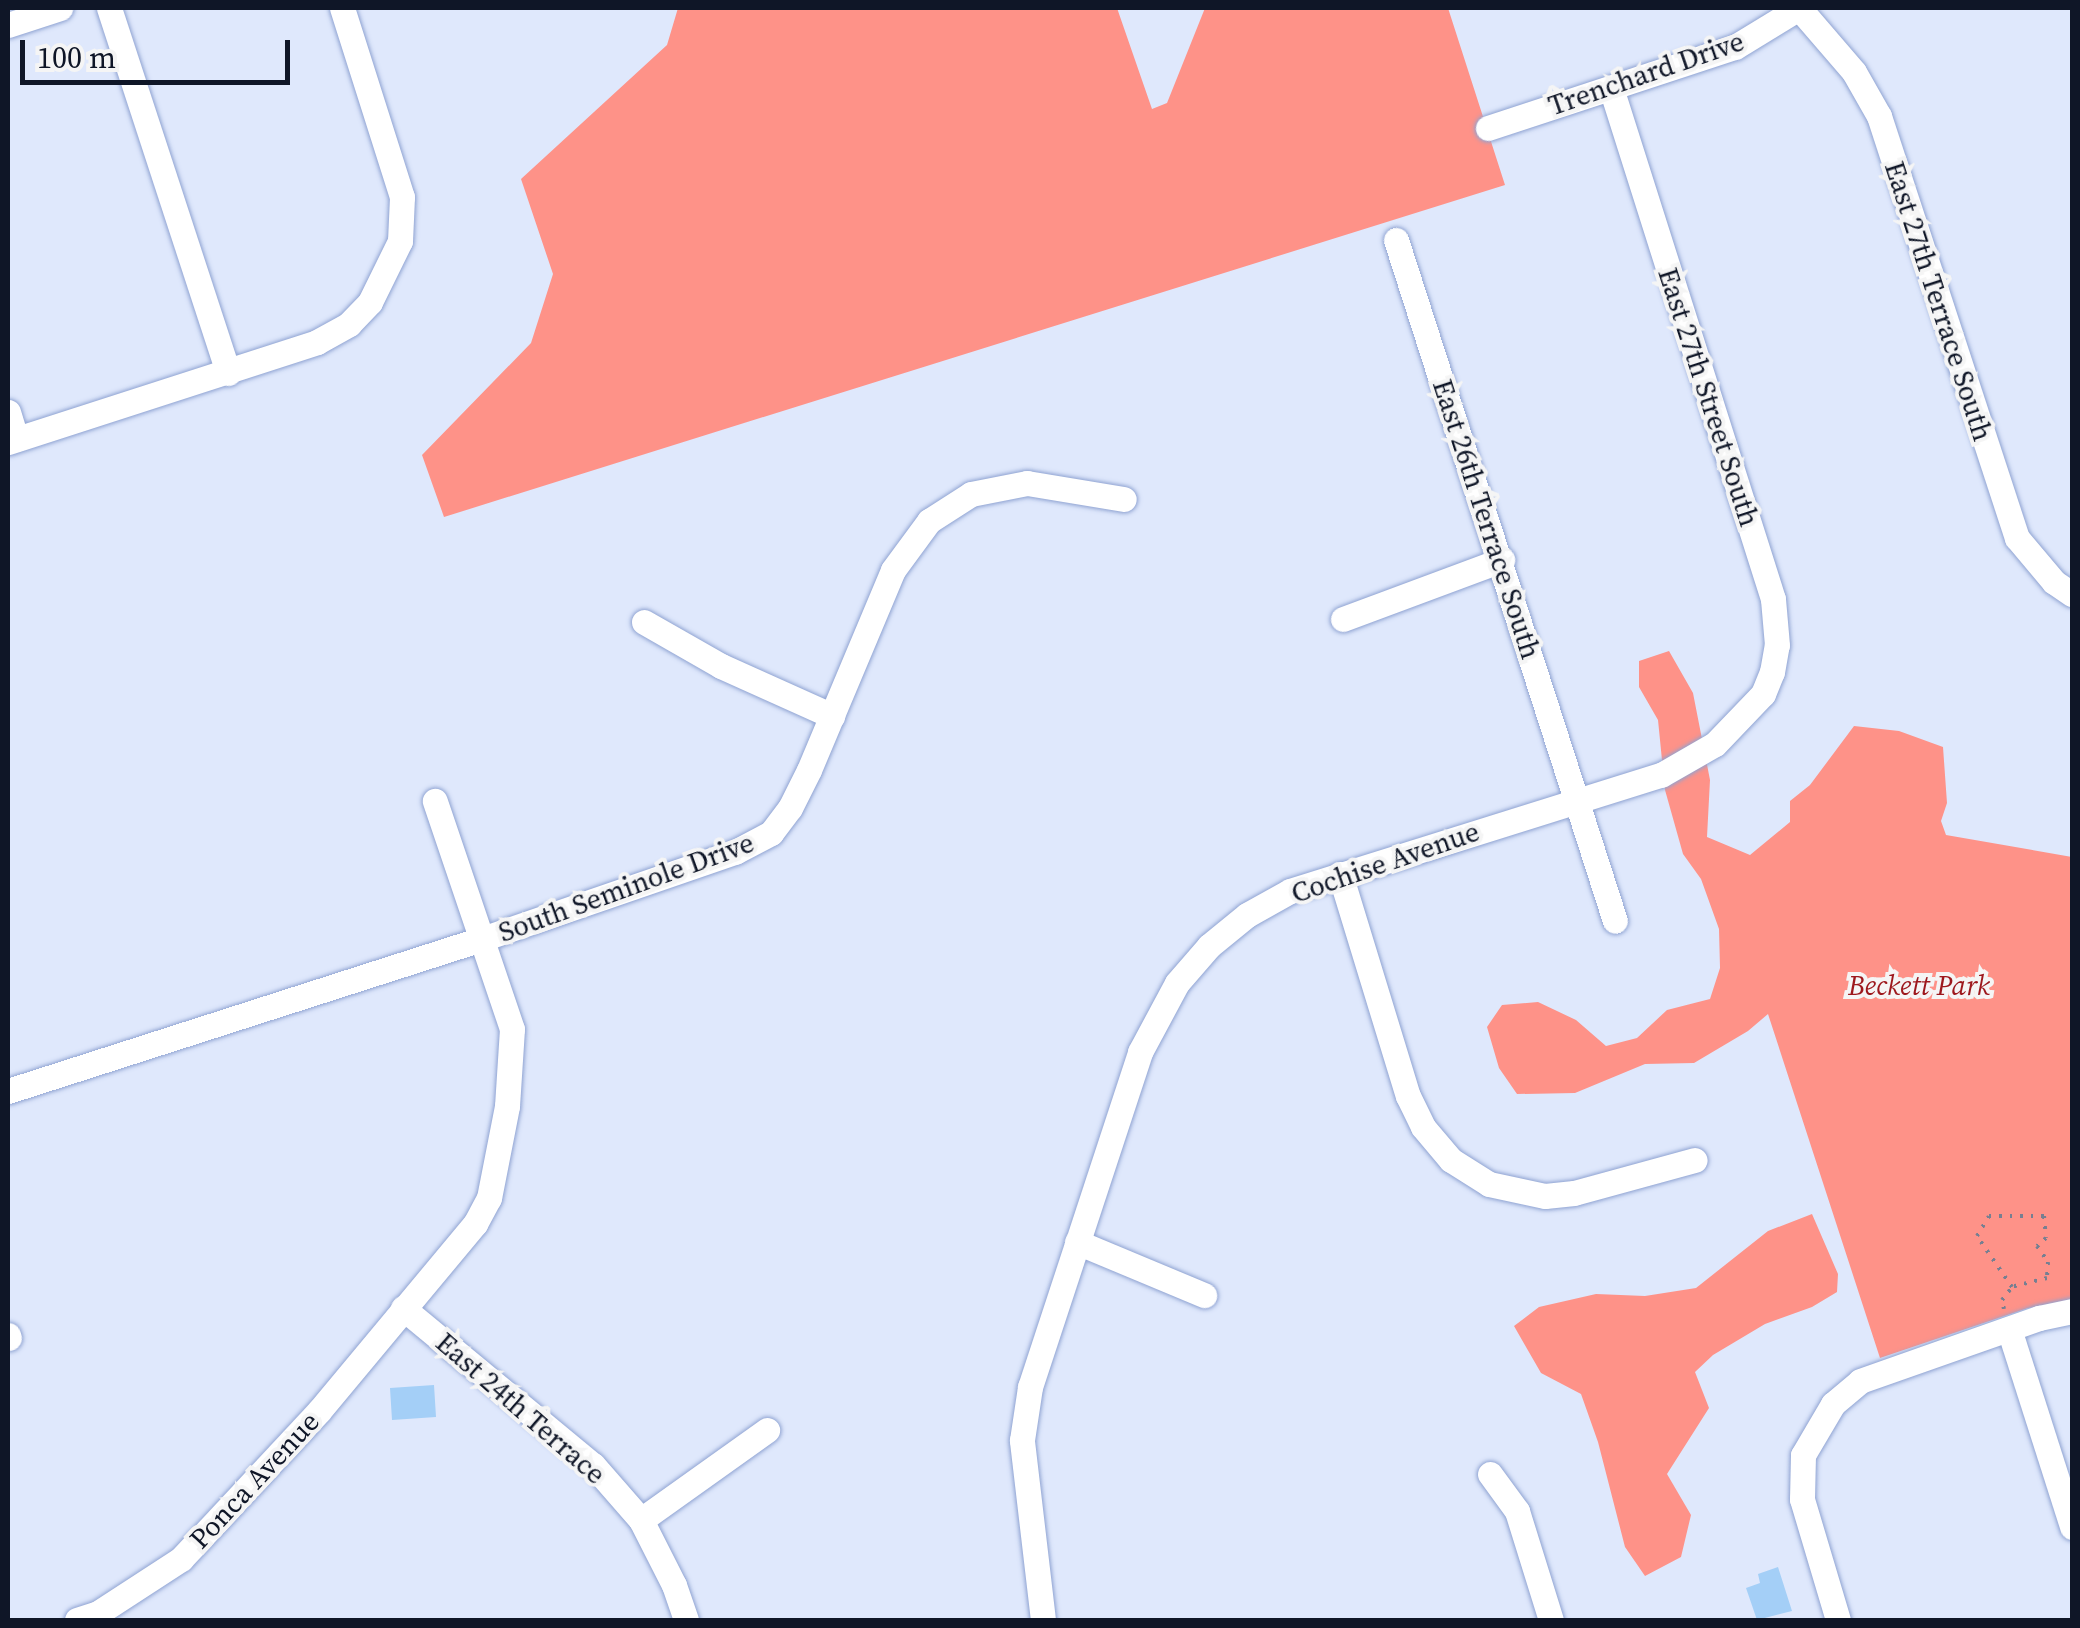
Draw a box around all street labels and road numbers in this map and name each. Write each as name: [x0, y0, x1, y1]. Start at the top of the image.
street label: Trenchard Drive: [1544, 24, 1748, 122]
street label: East 27th Terrace South: [1878, 157, 2000, 445]
street label: East 27th Street South: [1651, 263, 1767, 531]
street label: East 26th Terrace South: [1426, 375, 1548, 663]
street label: Cochise Avenue: [1287, 814, 1483, 910]
street label: South Seminole Drive: [494, 825, 758, 949]
street label: East 24th Terrace: [429, 1325, 613, 1491]
street label: Ponca Avenue: [182, 1405, 326, 1555]

